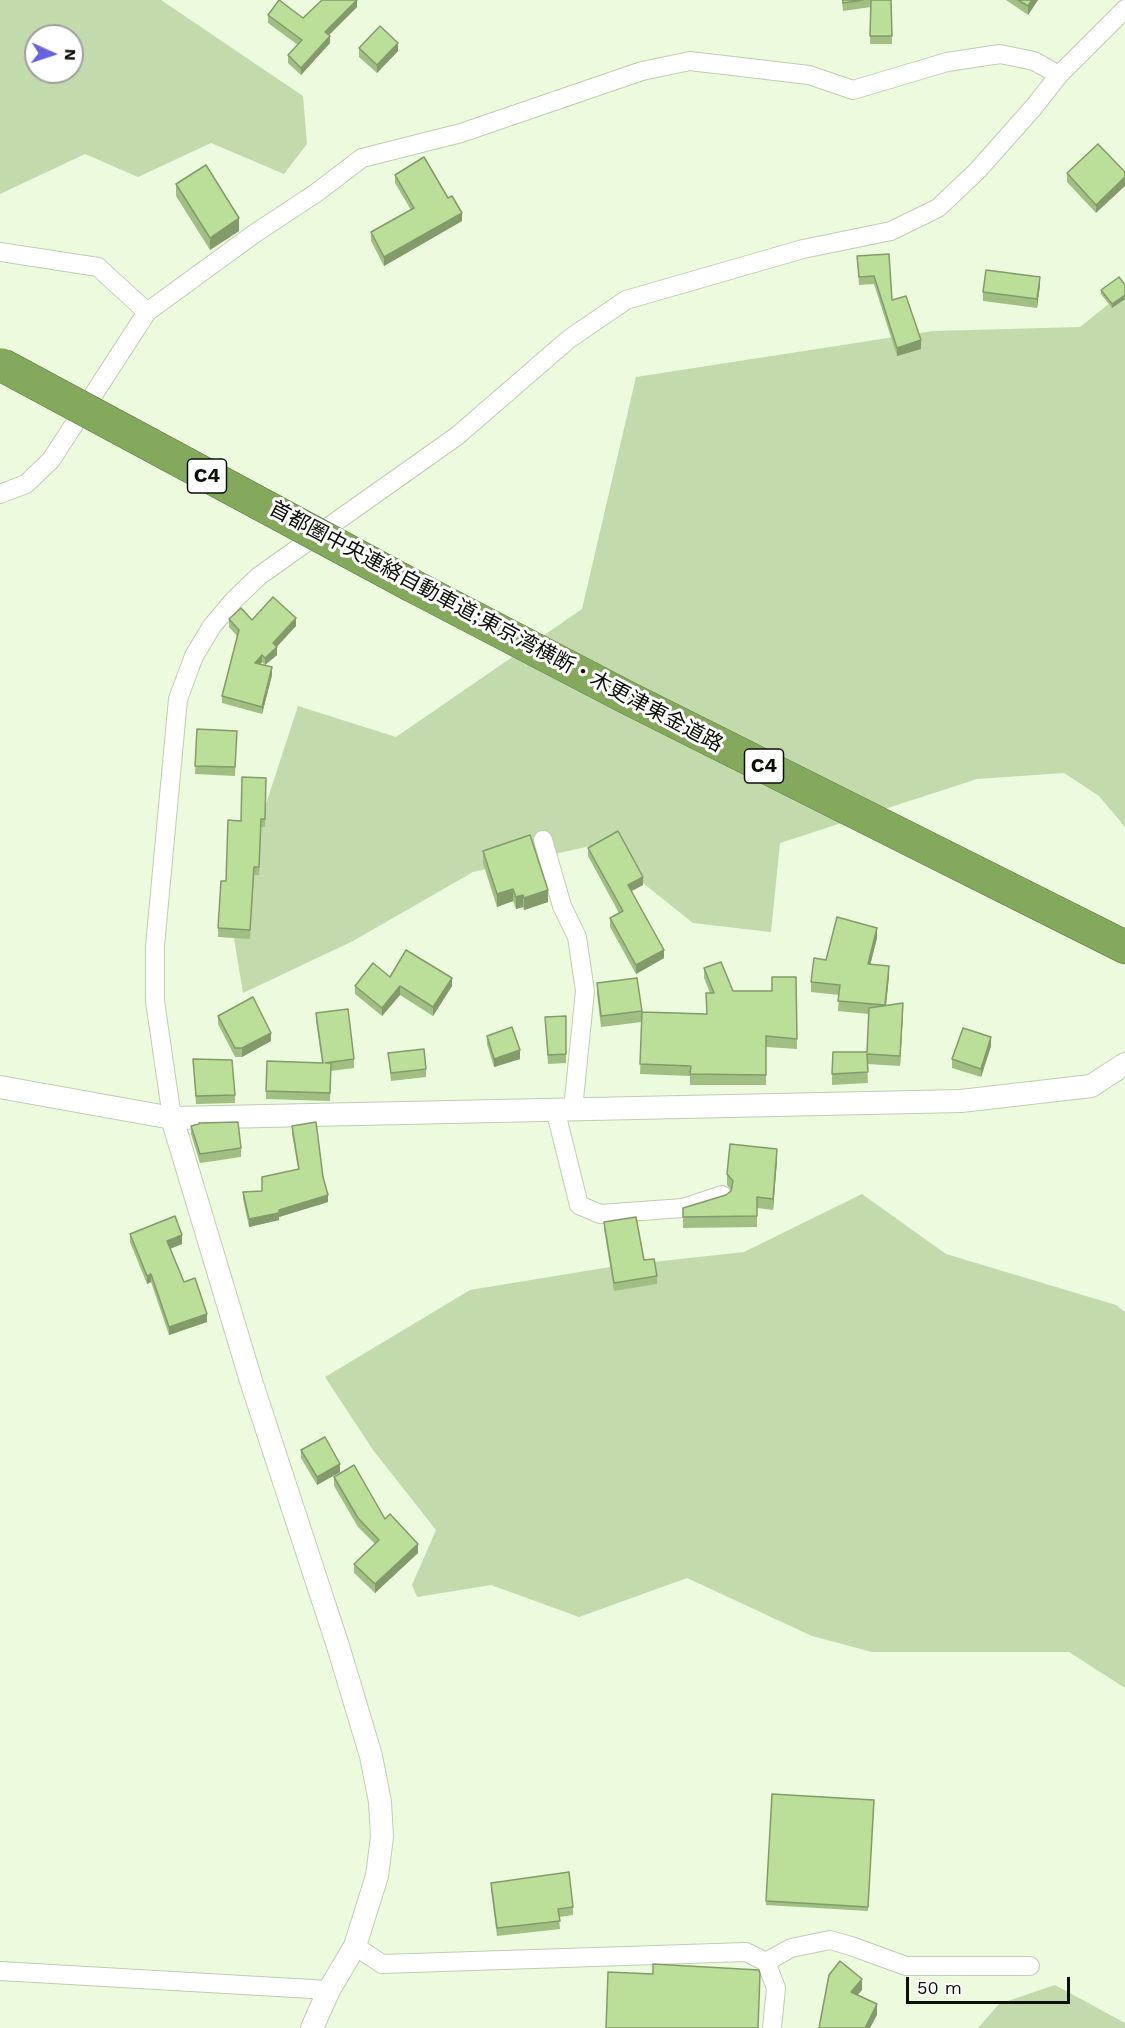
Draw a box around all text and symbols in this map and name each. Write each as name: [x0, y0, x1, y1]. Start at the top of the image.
north arrow: [24, 24, 84, 84]
text: N: [61, 48, 80, 61]
road number: C4: [188, 459, 226, 493]
street label: 首都圏中央連絡自動車道;東京湾横断・木更津東金道路: [265, 496, 727, 758]
road number: C4: [744, 749, 783, 783]
scale bar: [909, 1965, 1072, 2003]
text: 50 m: [917, 1977, 962, 1998]

